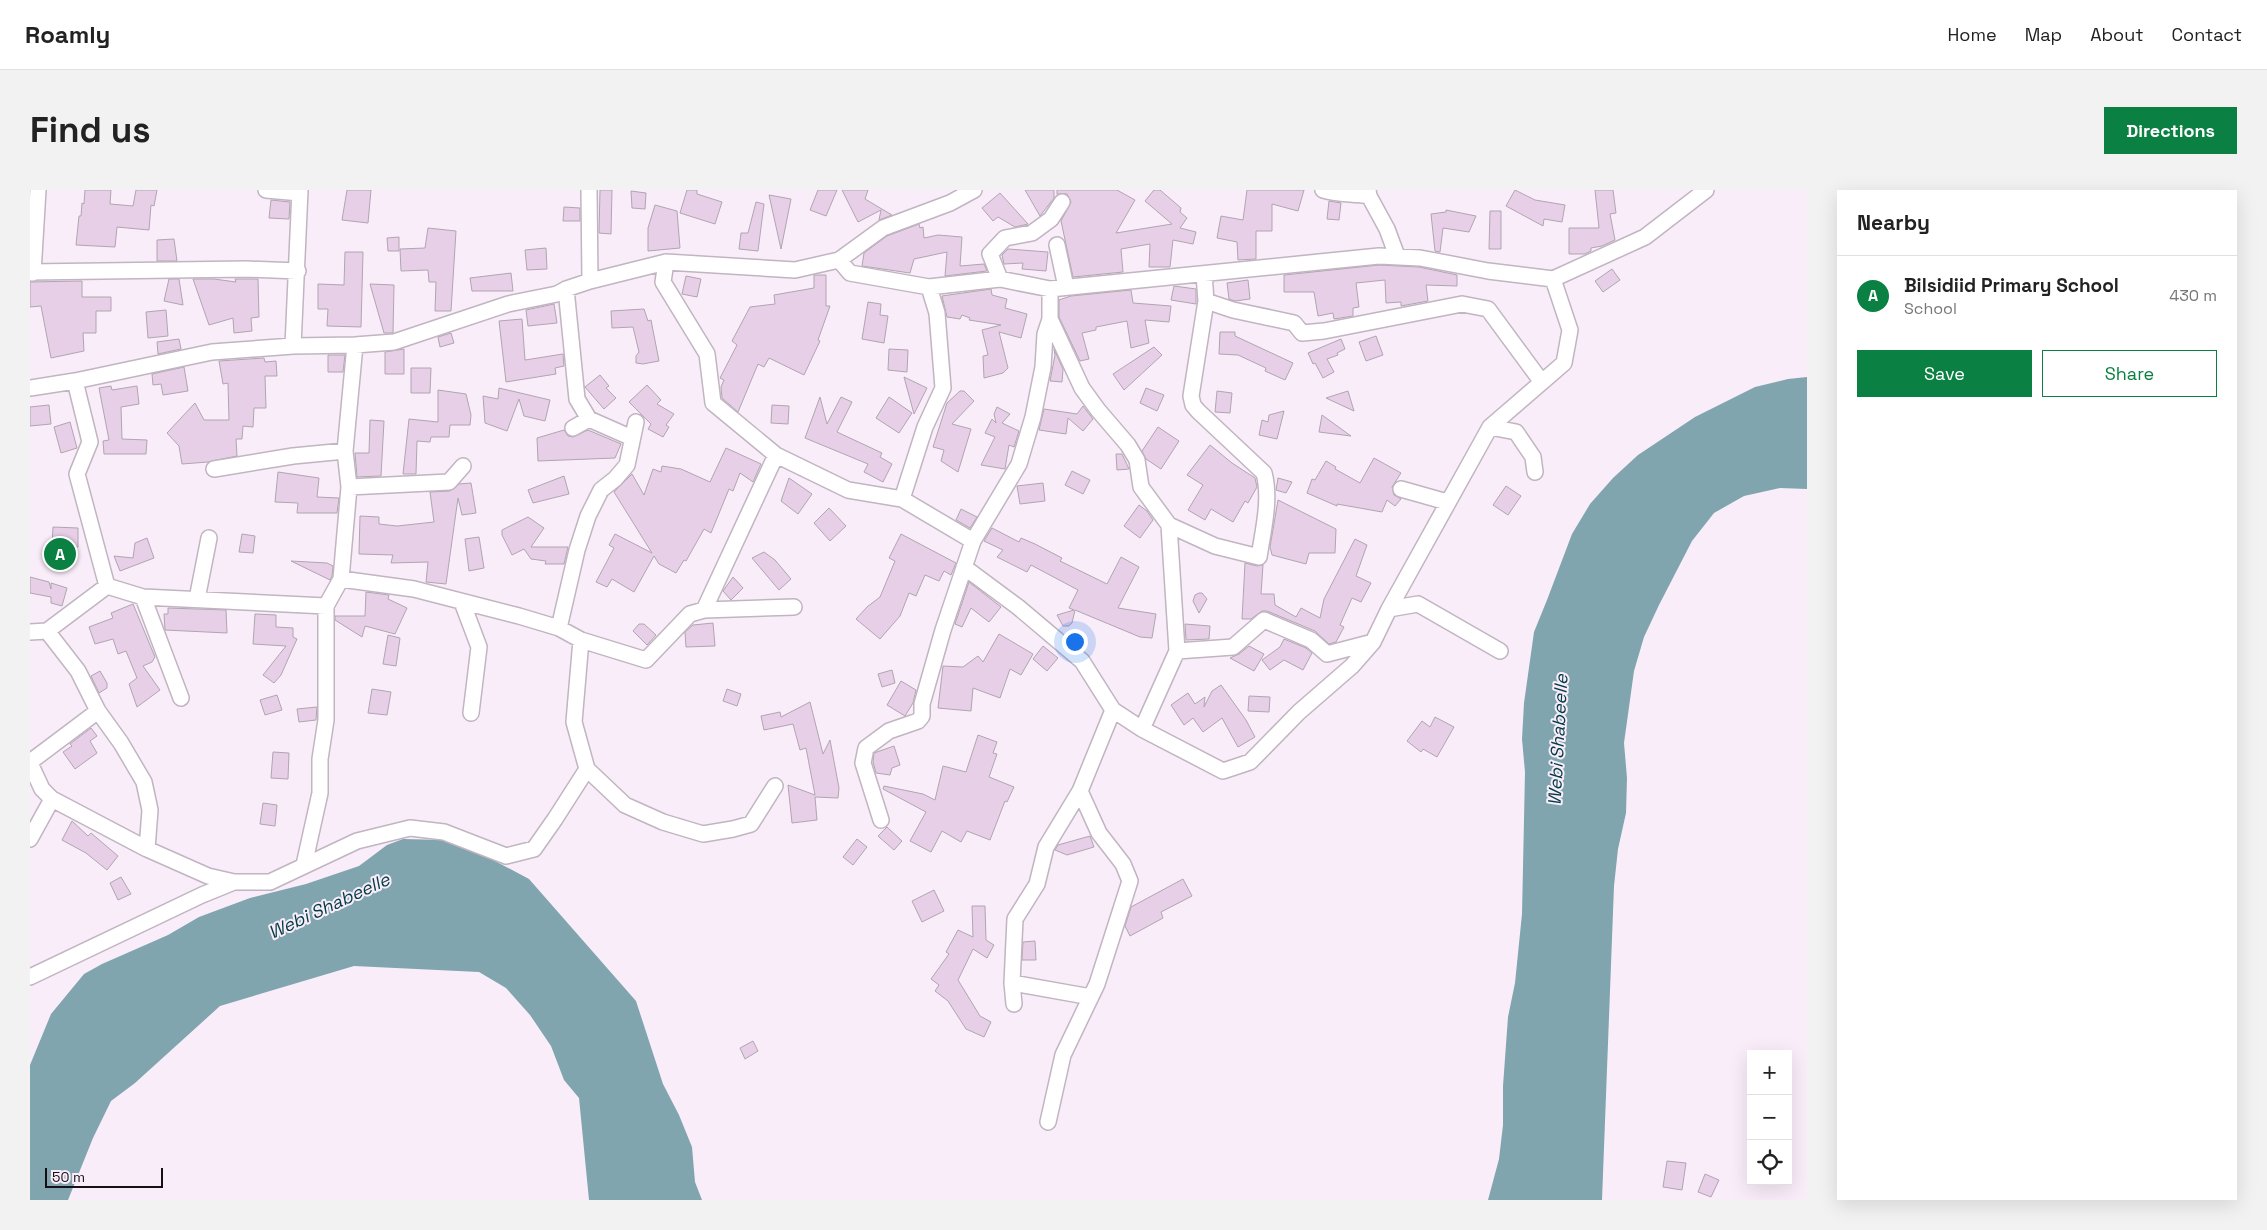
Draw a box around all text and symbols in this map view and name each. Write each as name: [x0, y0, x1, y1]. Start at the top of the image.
text: Roamly: [25, 19, 110, 50]
text: Home: [1948, 23, 1997, 46]
text: Map: [2025, 23, 2062, 46]
text: About: [2090, 23, 2144, 46]
text: Contact: [2172, 23, 2242, 46]
button: Directions: [2104, 107, 2237, 154]
text: Find us: [30, 108, 151, 152]
text: Nearby: [1857, 209, 1930, 236]
text: Bilsidiid Primary School: [1904, 273, 2119, 298]
text: A: [1868, 285, 1878, 306]
text: 430 m: [2169, 285, 2217, 306]
text: School: [1904, 298, 1957, 319]
button: Save: [1857, 350, 2032, 397]
button: Share: [2042, 350, 2217, 397]
pin: A: [44, 535, 76, 573]
your location: [1062, 629, 1088, 655]
water label: Webi Shabeelle: [1543, 672, 1572, 806]
water label: Webi Shabeelle: [264, 867, 394, 944]
map controls: [1747, 1050, 1792, 1185]
button: +: [1747, 1050, 1792, 1095]
button: −: [1747, 1095, 1792, 1140]
button: locate: [1747, 1140, 1792, 1185]
scale bar: [45, 1165, 162, 1188]
text: 50 m: [52, 1168, 85, 1186]

